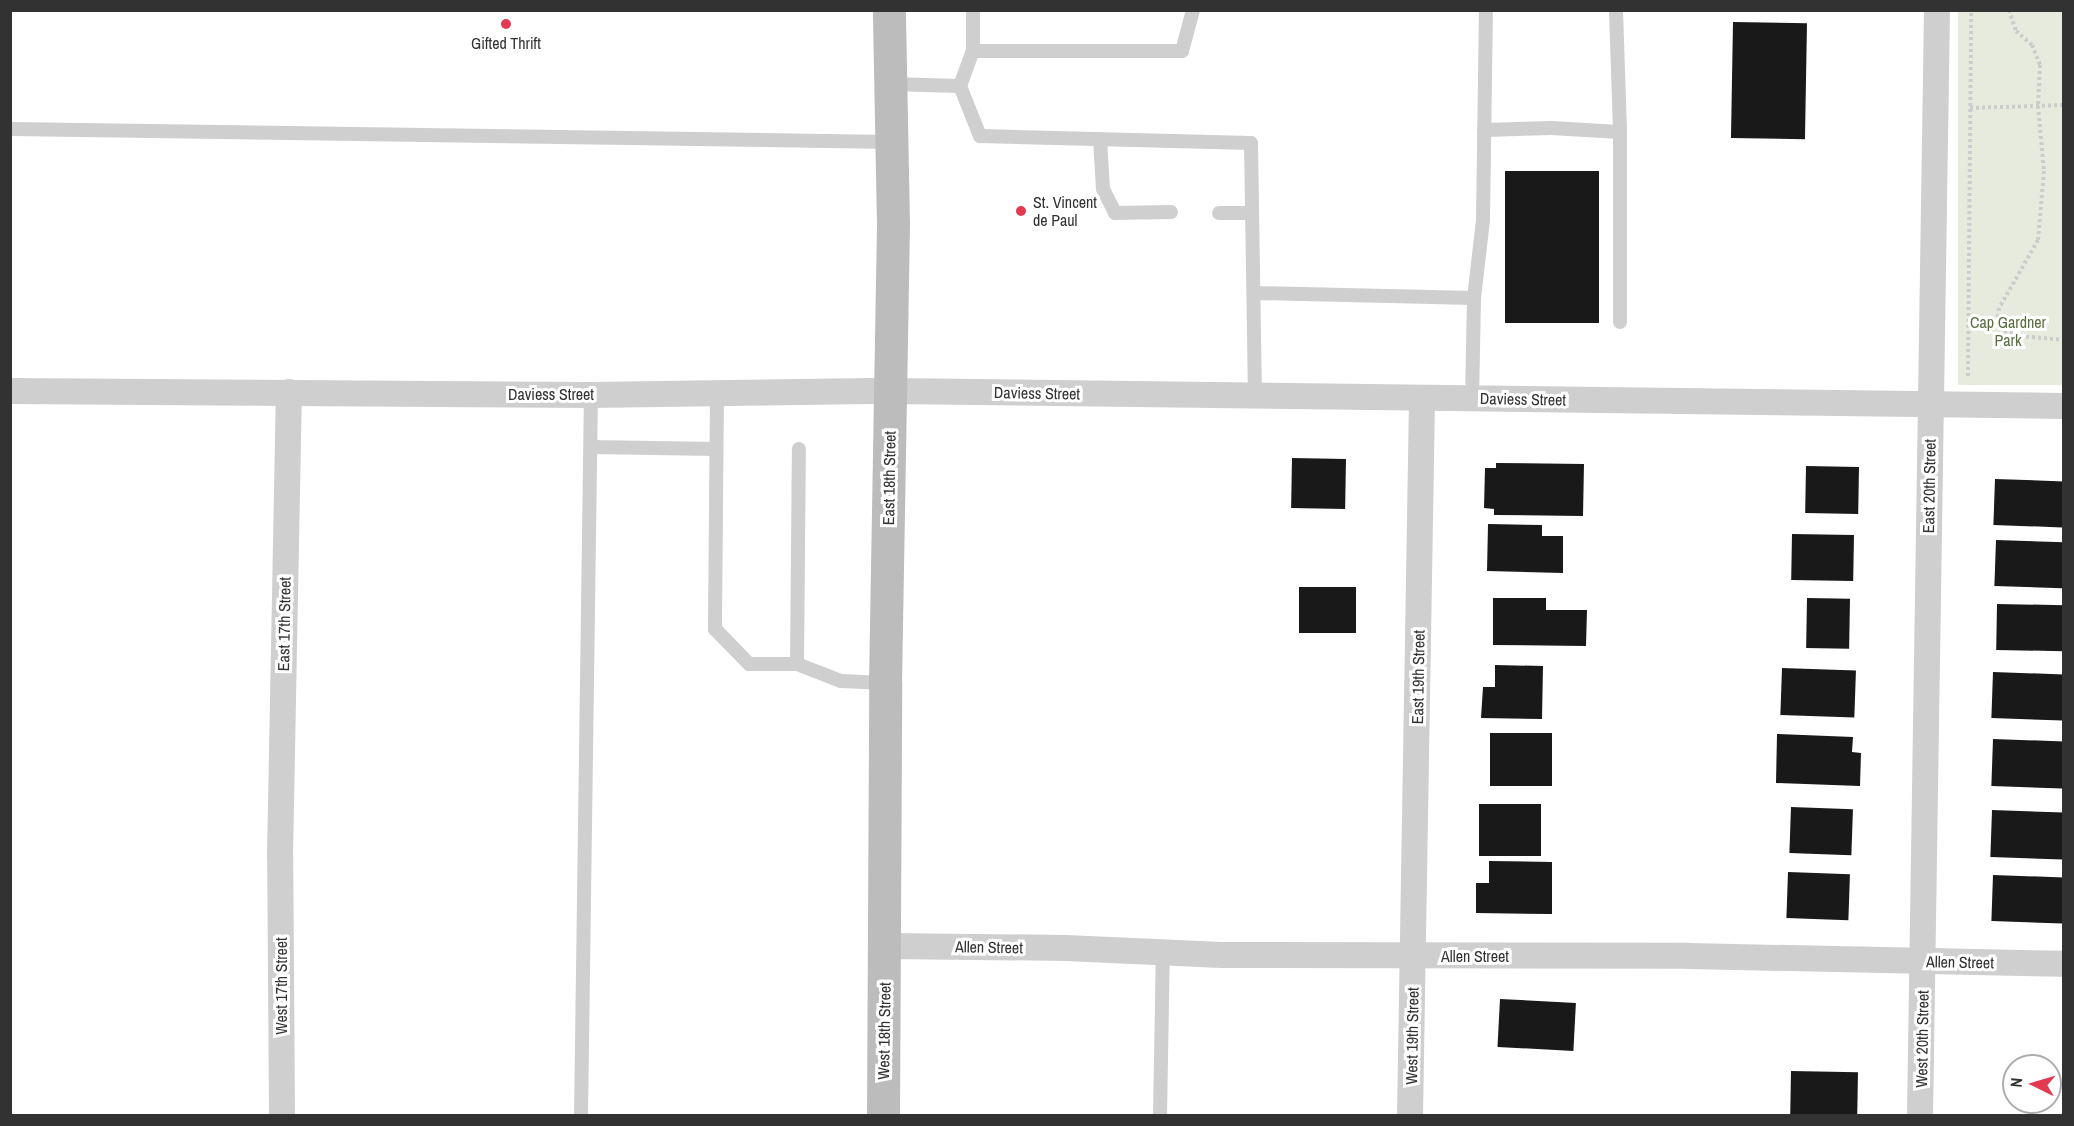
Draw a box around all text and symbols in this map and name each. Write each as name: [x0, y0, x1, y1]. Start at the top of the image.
marker: Gifted Thrift: [499, 17, 513, 31]
place label: Gifted Thrift: [471, 33, 541, 53]
place label: St. Vincent de Paul: [1033, 192, 1097, 230]
marker: St. Vincent de Paul: [1014, 204, 1028, 218]
park label: Cap Gardner Park: [1970, 312, 2046, 350]
street label: Daviess Street: [994, 383, 1080, 403]
street label: Daviess Street: [508, 384, 594, 404]
street label: Daviess Street: [1480, 389, 1566, 409]
street label: East 18th Street: [879, 431, 899, 525]
street label: East 20th Street: [1919, 439, 1939, 533]
street label: East 17th Street: [274, 577, 294, 671]
street label: East 19th Street: [1408, 630, 1428, 724]
street label: West 17th Street: [271, 937, 291, 1035]
street label: Allen Street: [955, 937, 1023, 957]
street label: Allen Street: [1441, 946, 1509, 966]
street label: Allen Street: [1926, 952, 1994, 972]
street label: West 18th Street: [874, 982, 894, 1080]
street label: West 19th Street: [1402, 987, 1422, 1085]
street label: West 20th Street: [1912, 990, 1932, 1088]
north arrow: [2002, 1054, 2062, 1114]
text: N: [2005, 1077, 2027, 1088]

